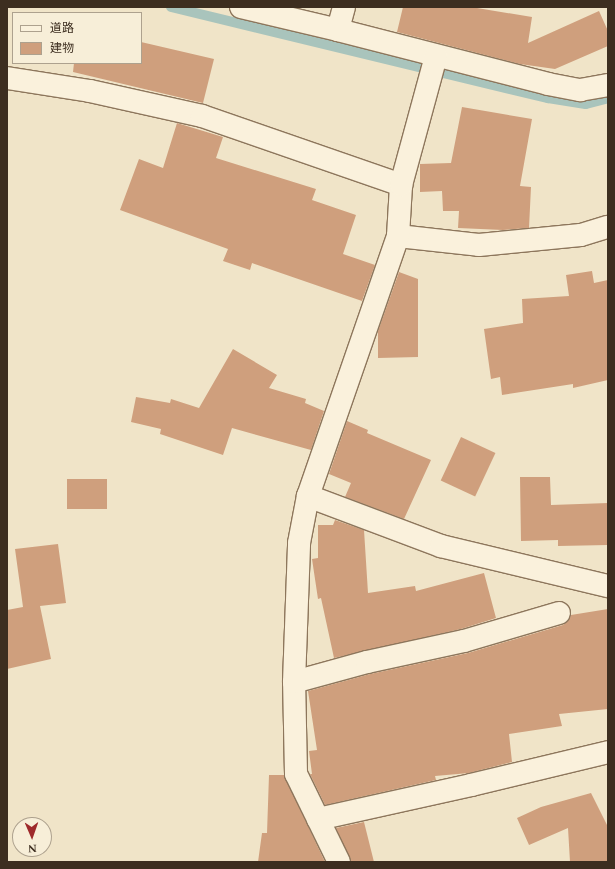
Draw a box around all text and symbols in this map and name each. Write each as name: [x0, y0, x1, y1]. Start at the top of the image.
legend: [12, 12, 142, 64]
text: 道路: [50, 19, 74, 38]
text: 建物: [50, 39, 74, 58]
north arrow: [12, 817, 52, 857]
text: N: [28, 840, 37, 857]

